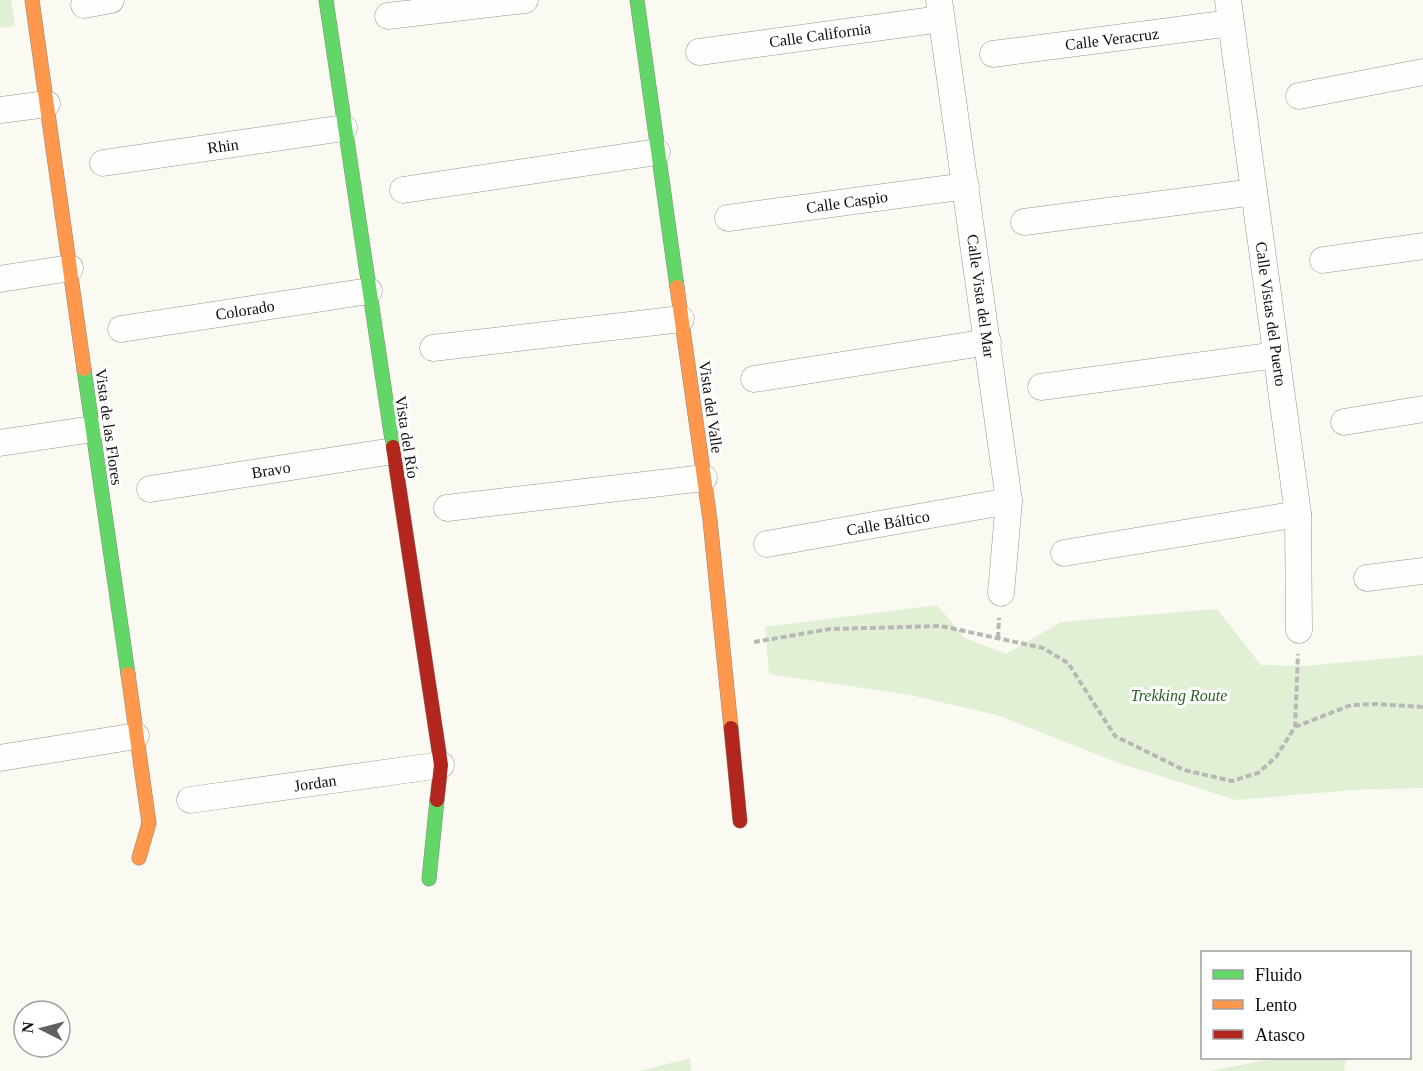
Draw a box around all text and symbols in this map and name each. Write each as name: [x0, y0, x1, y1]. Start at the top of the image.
street label: Calle California: [768, 19, 872, 51]
street label: Calle Veracruz: [1064, 25, 1160, 53]
street label: Rhin: [206, 135, 240, 157]
street label: Calle Caspio: [805, 188, 889, 217]
street label: Calle Vista del Mar: [964, 233, 998, 359]
street label: Calle Vistas del Puerto: [1252, 241, 1290, 387]
street label: Colorado: [214, 297, 276, 323]
street label: Vista del Valle: [696, 360, 726, 454]
street label: Vista de las Flores: [92, 368, 126, 486]
street label: Vista del Río: [392, 394, 422, 480]
street label: Bravo: [250, 459, 292, 481]
street label: Calle Báltico: [845, 507, 931, 539]
park label: Trekking Route: [1131, 687, 1227, 705]
street label: Jordan: [293, 772, 337, 794]
legend: [1201, 951, 1411, 1059]
text: Fluido: [1255, 965, 1302, 985]
text: Lento: [1255, 995, 1297, 1015]
north arrow: [12, 999, 72, 1059]
text: N: [19, 1020, 37, 1034]
text: Atasco: [1255, 1025, 1305, 1045]

